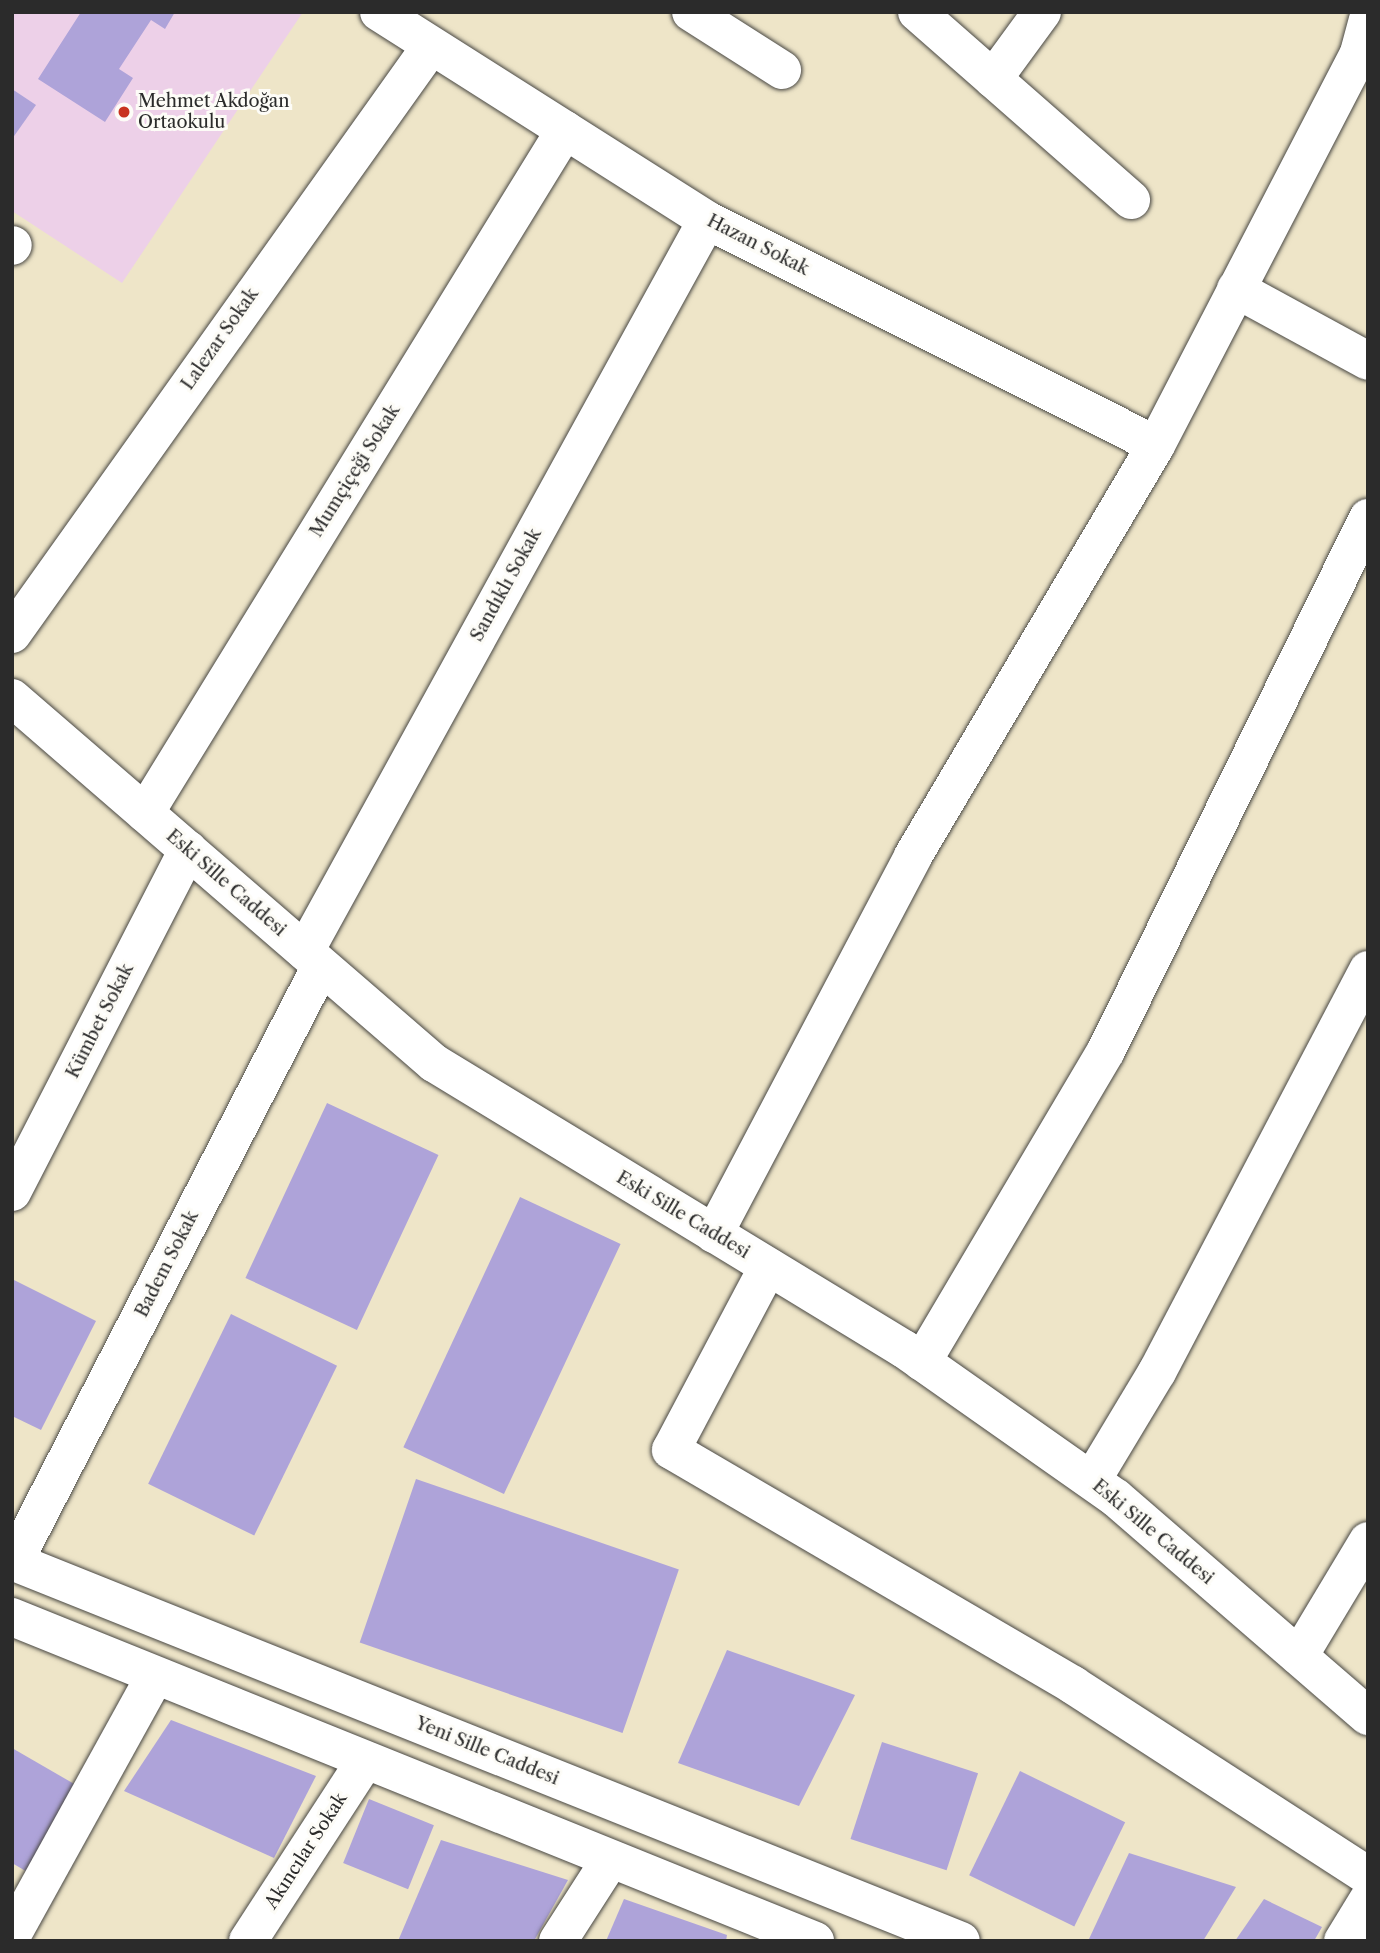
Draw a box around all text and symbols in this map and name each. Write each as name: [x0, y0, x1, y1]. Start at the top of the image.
place label: Mehmet Akdoğan Ortaokulu: [138, 91, 290, 134]
marker: Mehmet Akdoğan Ortaokulu: [116, 104, 132, 120]
street label: Hazan Sokak: [703, 210, 813, 280]
street label: Lalezar Sokak: [177, 284, 263, 394]
street label: Mumçiçeği Sokak: [306, 401, 404, 541]
street label: Sandıklı Sokak: [466, 525, 546, 645]
street label: Eski Sille Caddesi: [162, 825, 290, 941]
street label: Kümbet Sokak: [62, 960, 138, 1082]
street label: Eski Sille Caddesi: [613, 1167, 753, 1263]
street label: Badem Sokak: [131, 1207, 203, 1321]
street label: Eski Sille Caddesi: [1088, 1475, 1218, 1589]
street label: Yeni Sille Caddesi: [412, 1712, 562, 1790]
street label: Akıncılar Sokak: [260, 1789, 352, 1913]

